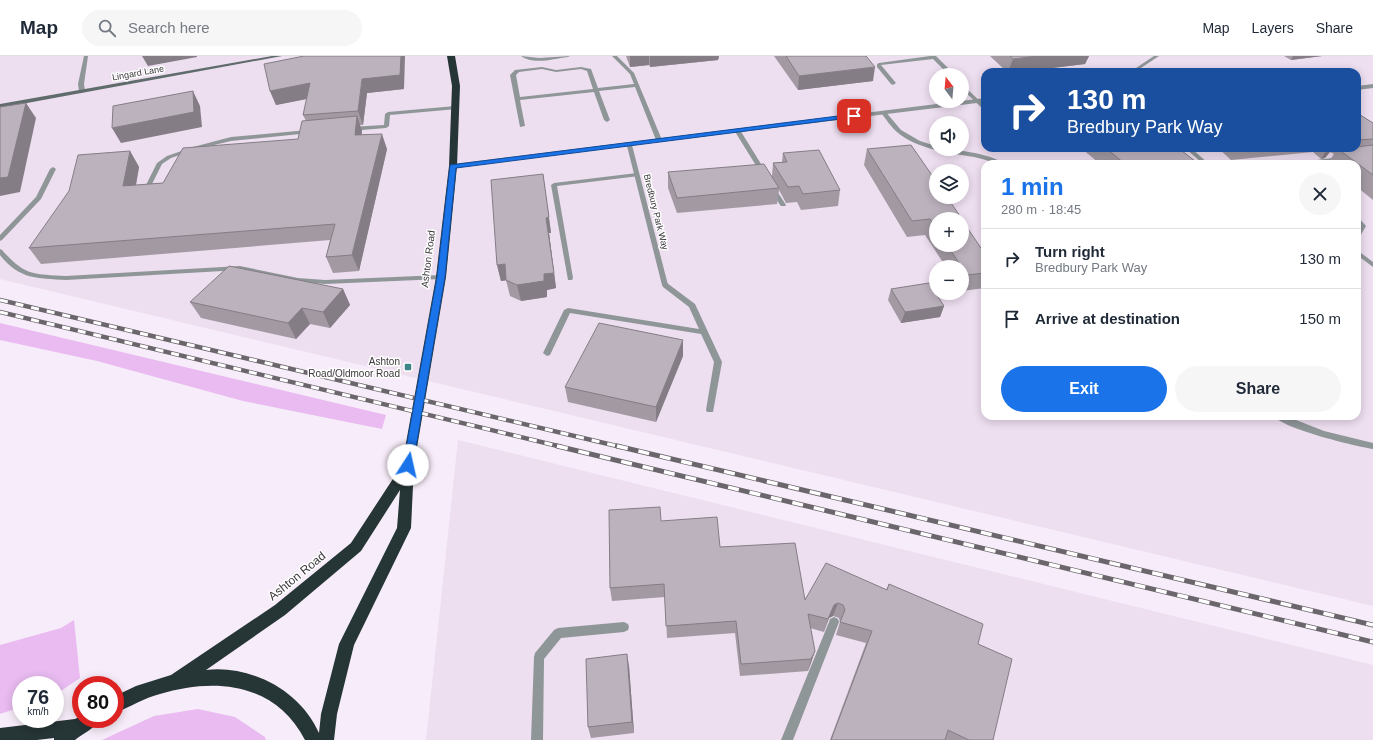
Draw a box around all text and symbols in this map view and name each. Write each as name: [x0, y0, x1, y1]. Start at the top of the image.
search box: [82, 10, 362, 46]
text: Map: [20, 17, 58, 38]
icon: search: [96, 17, 118, 39]
text: Search here: [128, 19, 210, 36]
text: Map: [1202, 20, 1230, 36]
text: Layers: [1252, 20, 1294, 36]
text: Share: [1316, 20, 1353, 36]
street label: Lingard Lane: [111, 64, 165, 82]
north arrow: [929, 68, 969, 108]
map controls: [929, 68, 969, 300]
icon: right: [1001, 84, 1053, 136]
text: 130 m: [1067, 84, 1146, 115]
pin: [837, 99, 871, 133]
icon: arrive: [843, 105, 865, 127]
button: sound: [929, 116, 969, 156]
text: Bredbury Park Way: [1067, 117, 1222, 137]
button: layers: [929, 164, 969, 204]
street label: Bredbury Park Way: [642, 173, 670, 251]
text: 1 min: [1001, 173, 1064, 200]
button: close: [1299, 173, 1341, 215]
text: 280 m · 18:45: [1001, 202, 1081, 217]
button: +: [929, 212, 969, 252]
street label: Ashton Road: [419, 230, 437, 288]
text: Turn right: [1035, 243, 1105, 260]
icon: right: [1001, 248, 1023, 270]
text: 130 m: [1299, 250, 1341, 267]
button: −: [929, 260, 969, 300]
text: Bredbury Park Way: [1035, 260, 1147, 275]
icon: arrive: [1001, 308, 1023, 330]
text: Arrive at destination: [1035, 310, 1180, 327]
text: 150 m: [1299, 310, 1341, 327]
place label: Ashton Road/Oldmoor Road: [308, 356, 400, 379]
marker: Ashton Road/Oldmoor Road: [403, 362, 413, 372]
button: Exit: [1001, 366, 1167, 412]
button: Share: [1175, 366, 1341, 412]
position arrow: [387, 444, 429, 486]
street label: Ashton Road: [266, 549, 328, 603]
speed limit sign: 80: [72, 676, 124, 728]
text: 76: [27, 686, 49, 708]
text: km/h: [27, 706, 49, 717]

